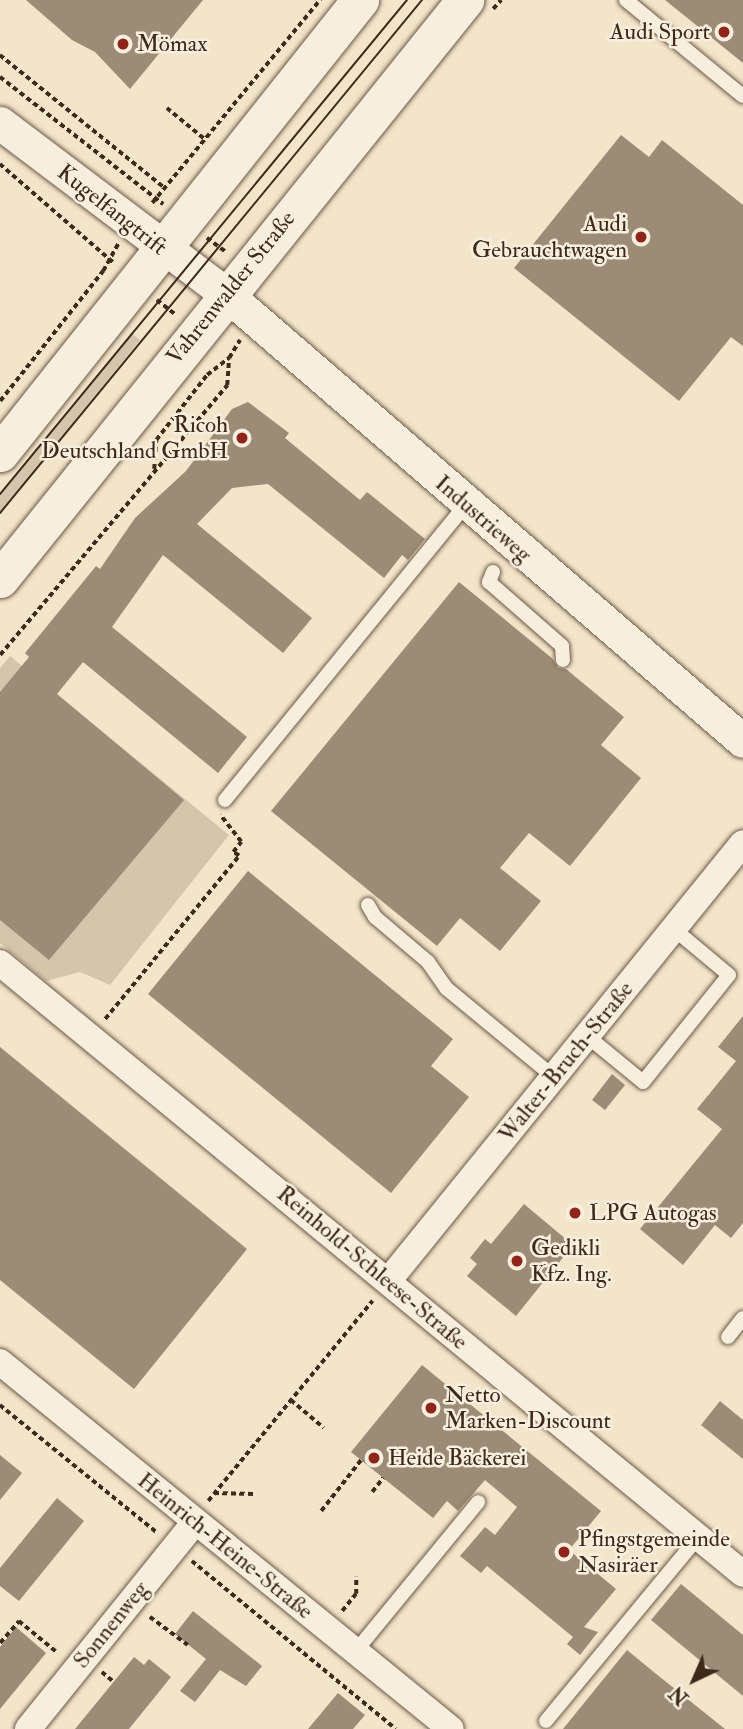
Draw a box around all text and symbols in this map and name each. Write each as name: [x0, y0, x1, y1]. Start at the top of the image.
place label: Audi Sport: [610, 18, 710, 46]
marker: Audi Sport: [716, 24, 732, 40]
place label: Mömax: [137, 30, 207, 58]
marker: Mömax: [115, 36, 131, 52]
street label: Kugelfangtrift: [52, 159, 172, 261]
street label: Vahrenwalder Straße: [161, 206, 301, 370]
place label: Audi Gebrauchtwagen: [472, 210, 627, 264]
marker: Audi Gebrauchtwagen: [633, 229, 649, 245]
place label: Ricoh Deutschland GmbH: [41, 411, 228, 465]
marker: Ricoh Deutschland GmbH: [234, 430, 250, 446]
street label: Industrieweg: [429, 470, 537, 568]
street label: Walter-Bruch-Straße: [493, 976, 639, 1148]
street label: Reinhold-Schleese-Straße: [271, 1180, 473, 1356]
place label: LPG Autogas: [589, 1199, 717, 1227]
marker: LPG Autogas: [567, 1205, 583, 1221]
place label: Gedikli Kfz. Ing.: [531, 1234, 612, 1288]
marker: Gedikli Kfz. Ing.: [509, 1253, 525, 1269]
place label: Netto Marken-Discount: [445, 1381, 611, 1435]
marker: Netto Marken-Discount: [423, 1400, 439, 1416]
place label: Heide Bäckerei: [388, 1444, 526, 1472]
marker: Heide Bäckerei: [366, 1450, 382, 1466]
street label: Heinrich-Heine-Straße: [132, 1467, 318, 1625]
place label: Pfingstgemeinde Nasiräer: [578, 1525, 730, 1579]
marker: Pfingstgemeinde Nasiräer: [556, 1544, 572, 1560]
street label: Sonnenweg: [68, 1576, 154, 1674]
north arrow: [659, 1645, 729, 1715]
text: N: [665, 1681, 694, 1710]

